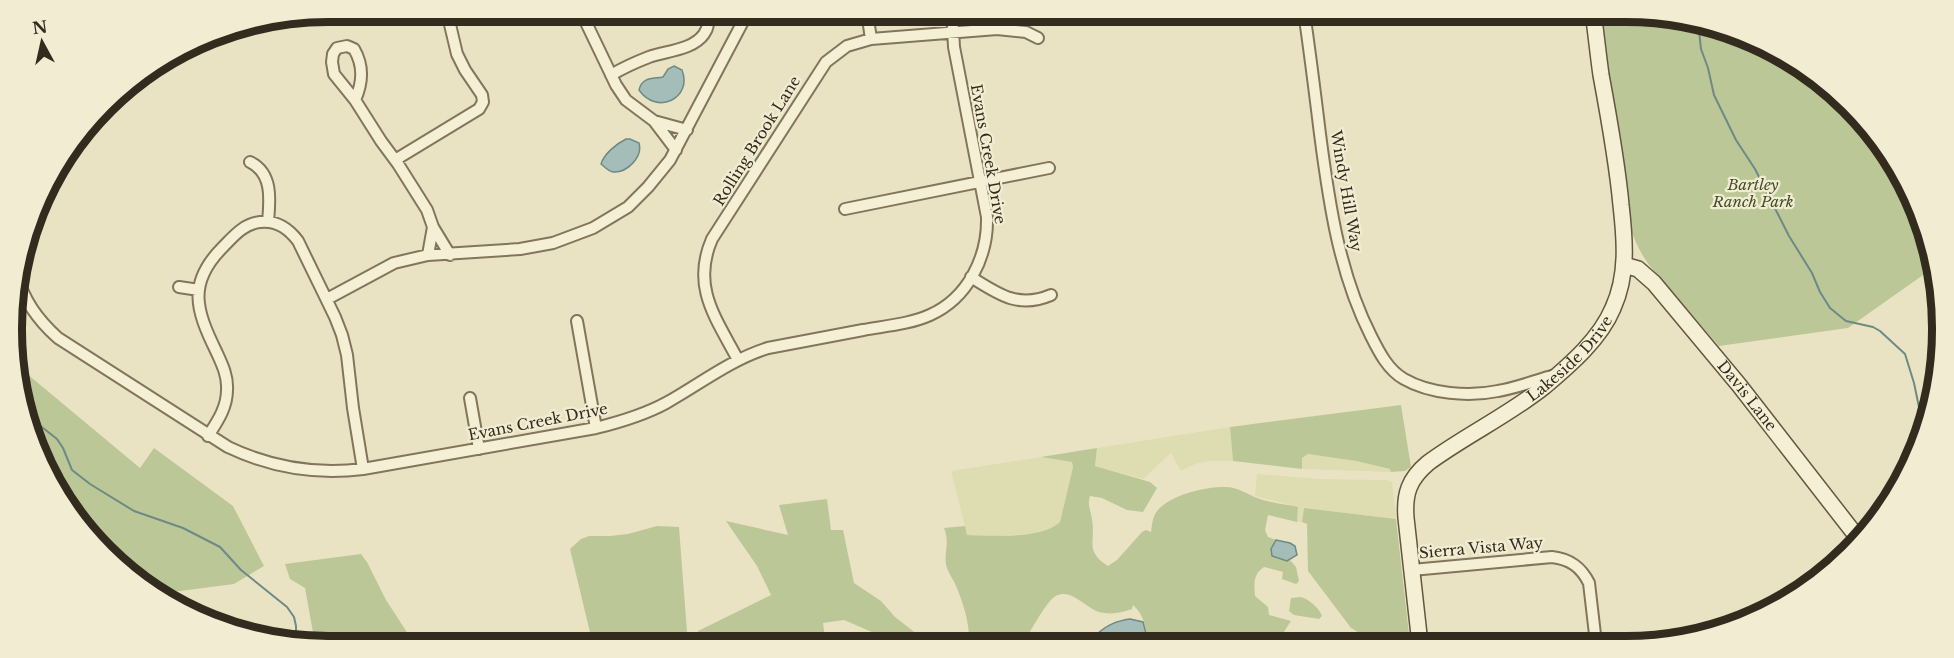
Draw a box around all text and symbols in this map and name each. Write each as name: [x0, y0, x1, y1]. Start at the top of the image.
north arrow: [12, 12, 72, 72]
text: N: [31, 16, 49, 38]
street label: Rolling Brook Lane: [709, 72, 804, 209]
street label: Evans Creek Drive: [967, 82, 1010, 225]
street label: Windy Hill Way: [1326, 128, 1367, 253]
park label: Bartley Ranch Park: [1711, 175, 1794, 211]
street label: Lakeside Drive: [1523, 312, 1616, 405]
street label: Davis Lane: [1714, 356, 1781, 435]
street label: Evans Creek Drive: [467, 399, 609, 444]
street label: Sierra Vista Way: [1418, 533, 1544, 562]

